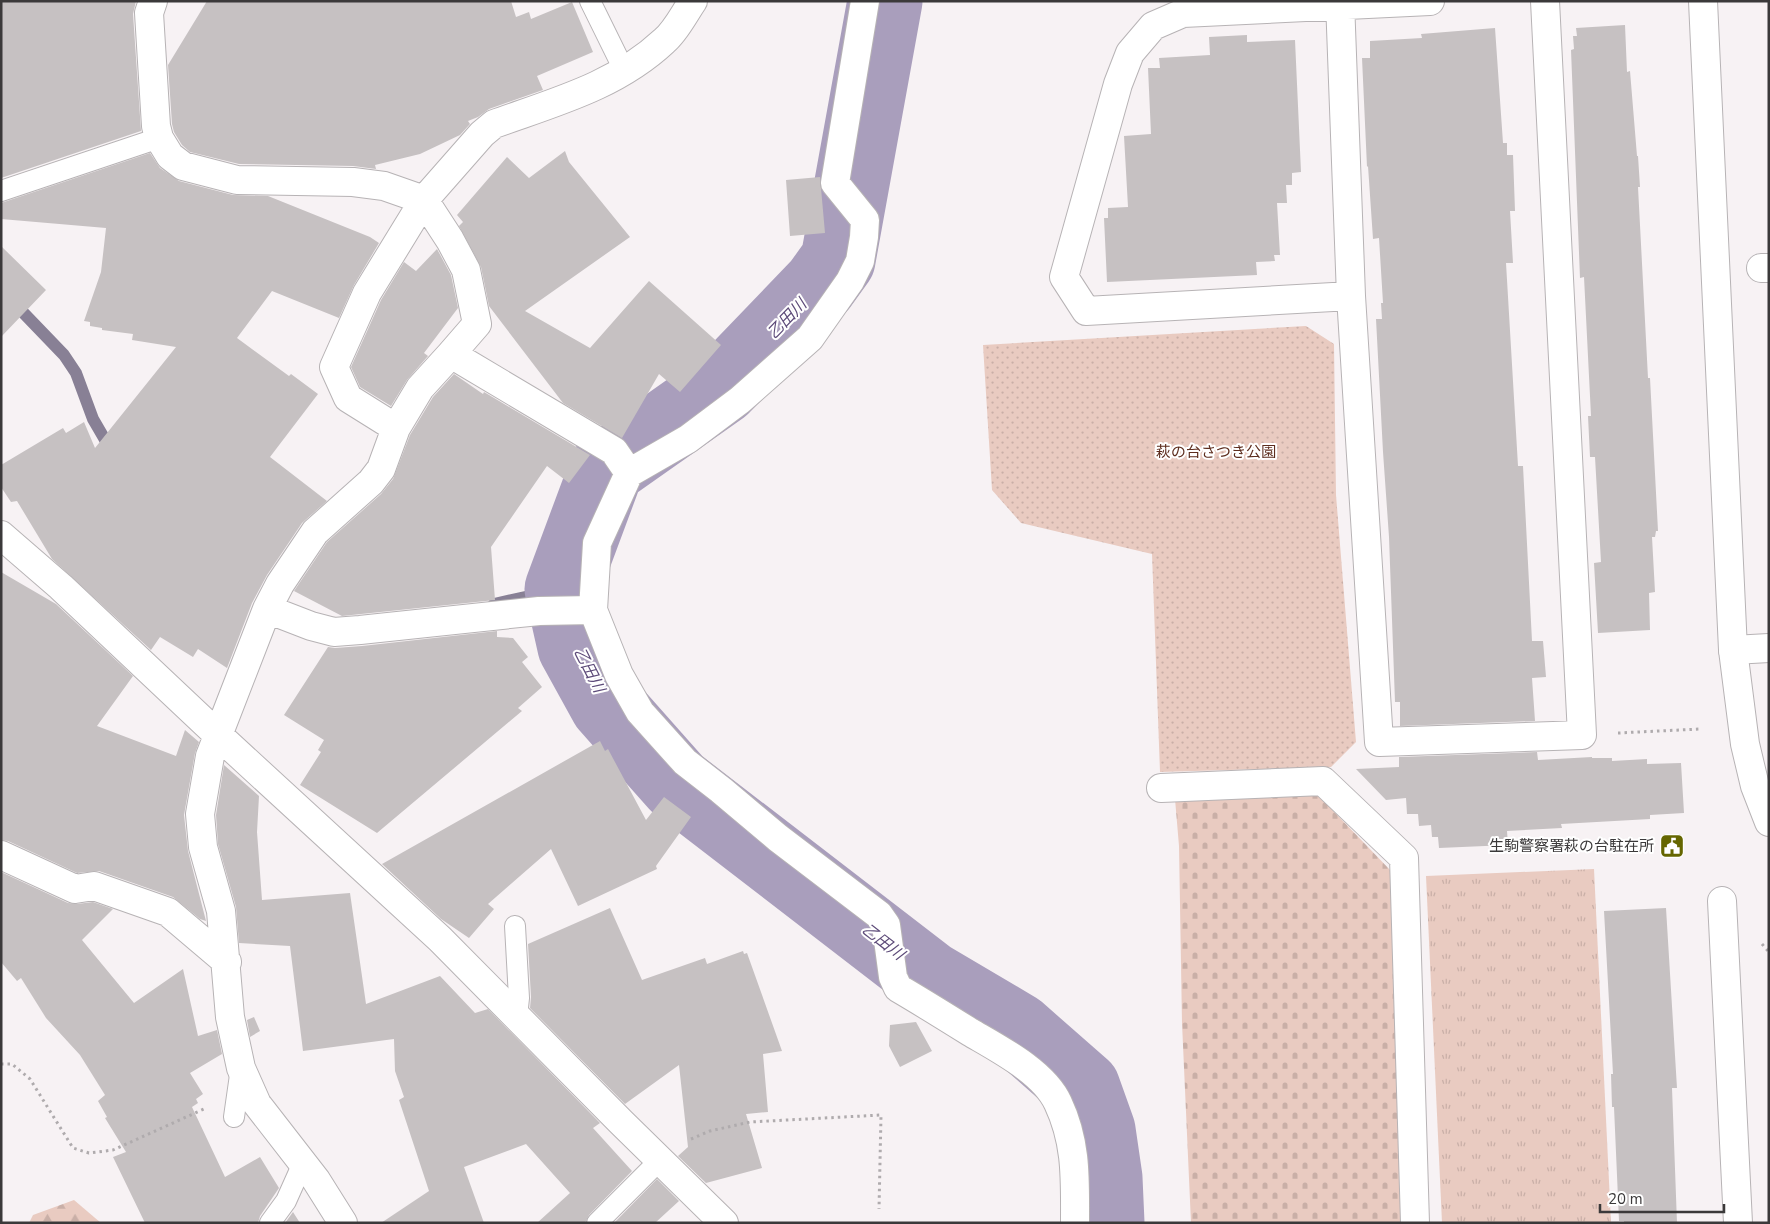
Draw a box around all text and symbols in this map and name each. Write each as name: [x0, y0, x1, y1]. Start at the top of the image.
water label: 乙田川: [762, 293, 813, 344]
park label: 萩の台さつき公園: [1156, 442, 1276, 462]
water label: 乙田川: [568, 644, 611, 698]
public building icon: 生駒警察署萩の台駐在所: [1659, 833, 1685, 859]
place label: 生駒警察署萩の台駐在所: [1489, 836, 1654, 856]
water label: 乙田川: [857, 919, 910, 967]
scale bar: [1600, 1182, 1724, 1214]
text: 20 m: [1608, 1189, 1643, 1209]

